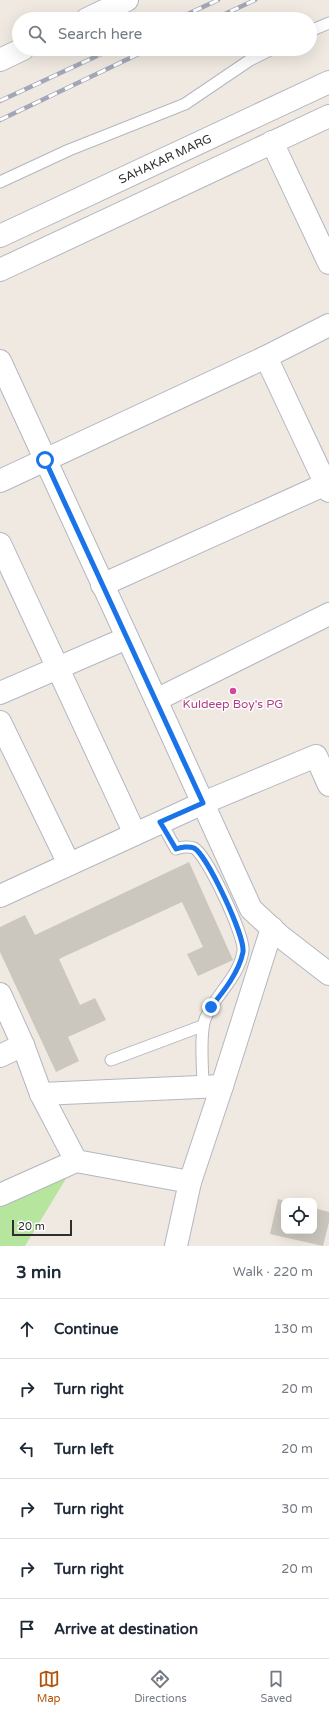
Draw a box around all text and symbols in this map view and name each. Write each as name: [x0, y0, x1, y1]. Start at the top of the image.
search box: [12, 12, 317, 56]
icon: search: [26, 23, 48, 45]
text: Search here: [58, 25, 142, 43]
street label: SAHAKAR MARG: [116, 131, 214, 187]
route start: [36, 451, 54, 469]
marker: Kuldeep Boy's PG: [228, 686, 238, 696]
place label: Kuldeep Boy's PG: [183, 697, 283, 711]
route end: [202, 998, 220, 1016]
map controls: [281, 1198, 317, 1234]
button: locate: [281, 1198, 317, 1234]
scale bar: [12, 1218, 72, 1237]
text: 20 m: [18, 1220, 45, 1233]
text: 3 min: [16, 1262, 61, 1283]
text: Walk · 220 m: [233, 1264, 313, 1280]
icon: ahead: [16, 1318, 38, 1340]
text: Continue: [54, 1320, 118, 1338]
text: 130 m: [273, 1321, 313, 1337]
icon: right: [16, 1378, 38, 1400]
text: Turn right: [54, 1380, 124, 1398]
text: 20 m: [281, 1381, 313, 1397]
icon: left: [16, 1438, 38, 1460]
text: Turn left: [54, 1440, 114, 1458]
text: 20 m: [281, 1441, 313, 1457]
icon: right: [16, 1498, 38, 1520]
text: Turn right: [54, 1500, 124, 1518]
text: 30 m: [281, 1501, 313, 1517]
icon: right: [16, 1558, 38, 1580]
text: Turn right: [54, 1560, 124, 1578]
text: 20 m: [281, 1561, 313, 1577]
icon: arrive: [16, 1618, 38, 1640]
text: Arrive at destination: [54, 1620, 198, 1638]
tab: Map: [37, 1668, 61, 1705]
tab: Directions: [134, 1668, 187, 1705]
tab: Saved: [260, 1668, 292, 1705]

